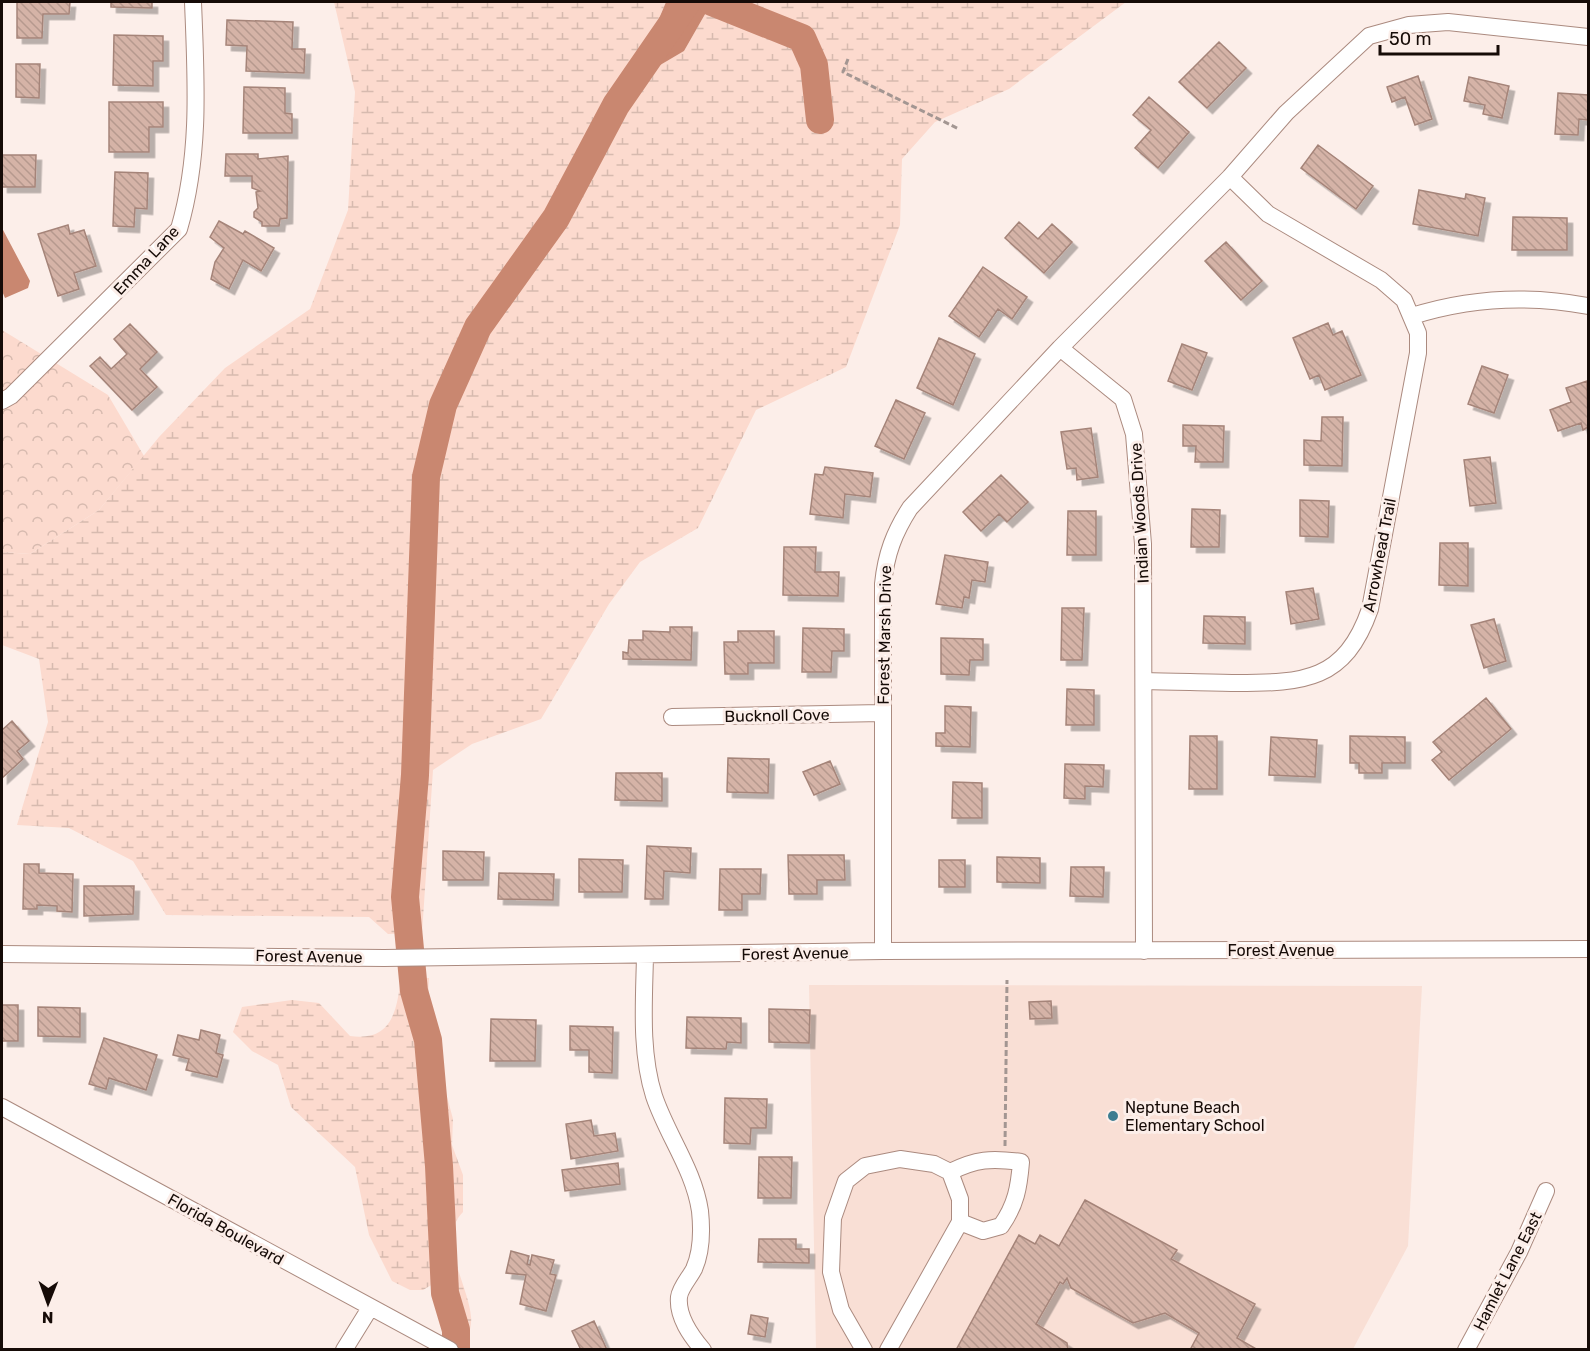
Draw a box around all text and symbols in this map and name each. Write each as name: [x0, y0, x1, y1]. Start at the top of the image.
scale bar: [1380, 18, 1498, 56]
text: 50 m: [1389, 28, 1432, 50]
street label: Emma Lane: [110, 222, 183, 299]
street label: Indian Woods Drive: [1126, 442, 1153, 584]
street label: Arrowhead Trail: [1359, 497, 1400, 614]
street label: Forest Marsh Drive: [874, 565, 895, 705]
street label: Bucknoll Cove: [724, 705, 830, 726]
street label: Forest Avenue: [1227, 941, 1335, 960]
street label: Forest Avenue: [741, 943, 849, 964]
street label: Forest Avenue: [255, 946, 363, 967]
place label: Neptune Beach Elementary School: [1125, 1098, 1265, 1135]
marker: Neptune Beach Elementary School: [1106, 1109, 1120, 1123]
street label: Florida Boulevard: [165, 1190, 287, 1269]
street label: Hamlet Lane East: [1469, 1209, 1546, 1334]
north arrow: [18, 1273, 78, 1333]
text: N: [42, 1308, 54, 1327]

